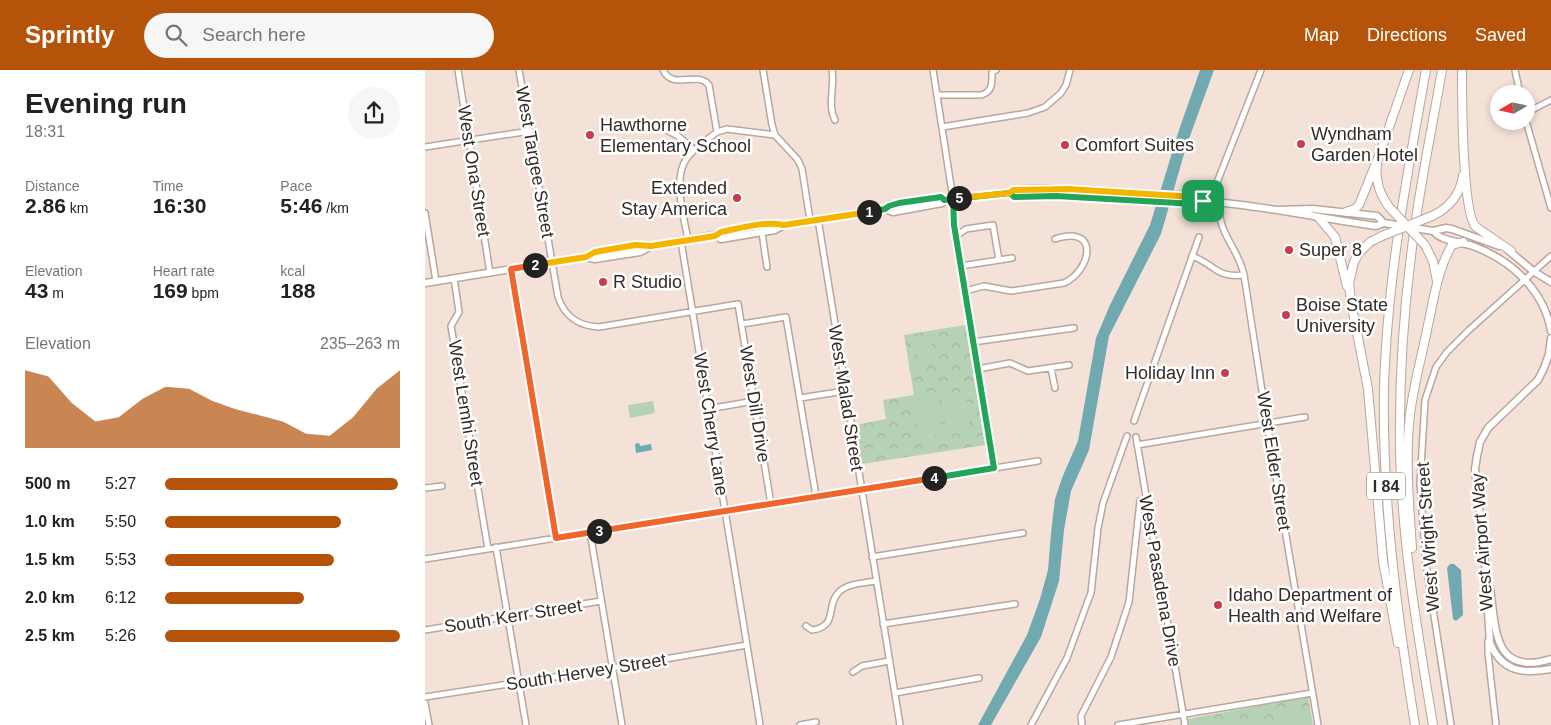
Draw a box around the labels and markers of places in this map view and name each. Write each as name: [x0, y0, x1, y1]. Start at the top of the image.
place label: Hawthorne Elementary School: [600, 115, 751, 156]
place label: Wyndham Garden Hotel: [1311, 124, 1418, 165]
marker: Hawthorne Elementary School: [584, 129, 596, 141]
place label: Comfort Suites: [1075, 135, 1194, 155]
marker: Wyndham Garden Hotel: [1295, 138, 1307, 150]
marker: Comfort Suites: [1059, 139, 1071, 151]
place label: Extended Stay America: [621, 178, 728, 219]
pin: [1182, 180, 1224, 222]
pin: 5: [947, 186, 971, 210]
marker: Extended Stay America: [731, 192, 743, 204]
pin: 1: [857, 200, 881, 224]
place label: Super 8: [1299, 240, 1362, 260]
marker: Super 8: [1283, 244, 1295, 256]
pin: 2: [523, 252, 547, 278]
place label: R Studio: [613, 272, 682, 292]
marker: R Studio: [597, 276, 609, 288]
place label: Boise State University: [1296, 295, 1388, 336]
marker: Boise State University: [1280, 309, 1292, 321]
place label: Holiday Inn: [1125, 363, 1215, 383]
marker: Holiday Inn: [1219, 367, 1231, 379]
pin: 4: [921, 466, 947, 490]
pin: 3: [587, 518, 611, 544]
place label: Idaho Department of Health and Welfare: [1228, 585, 1393, 626]
marker: Idaho Department of Health and Welfare: [1212, 599, 1224, 611]

